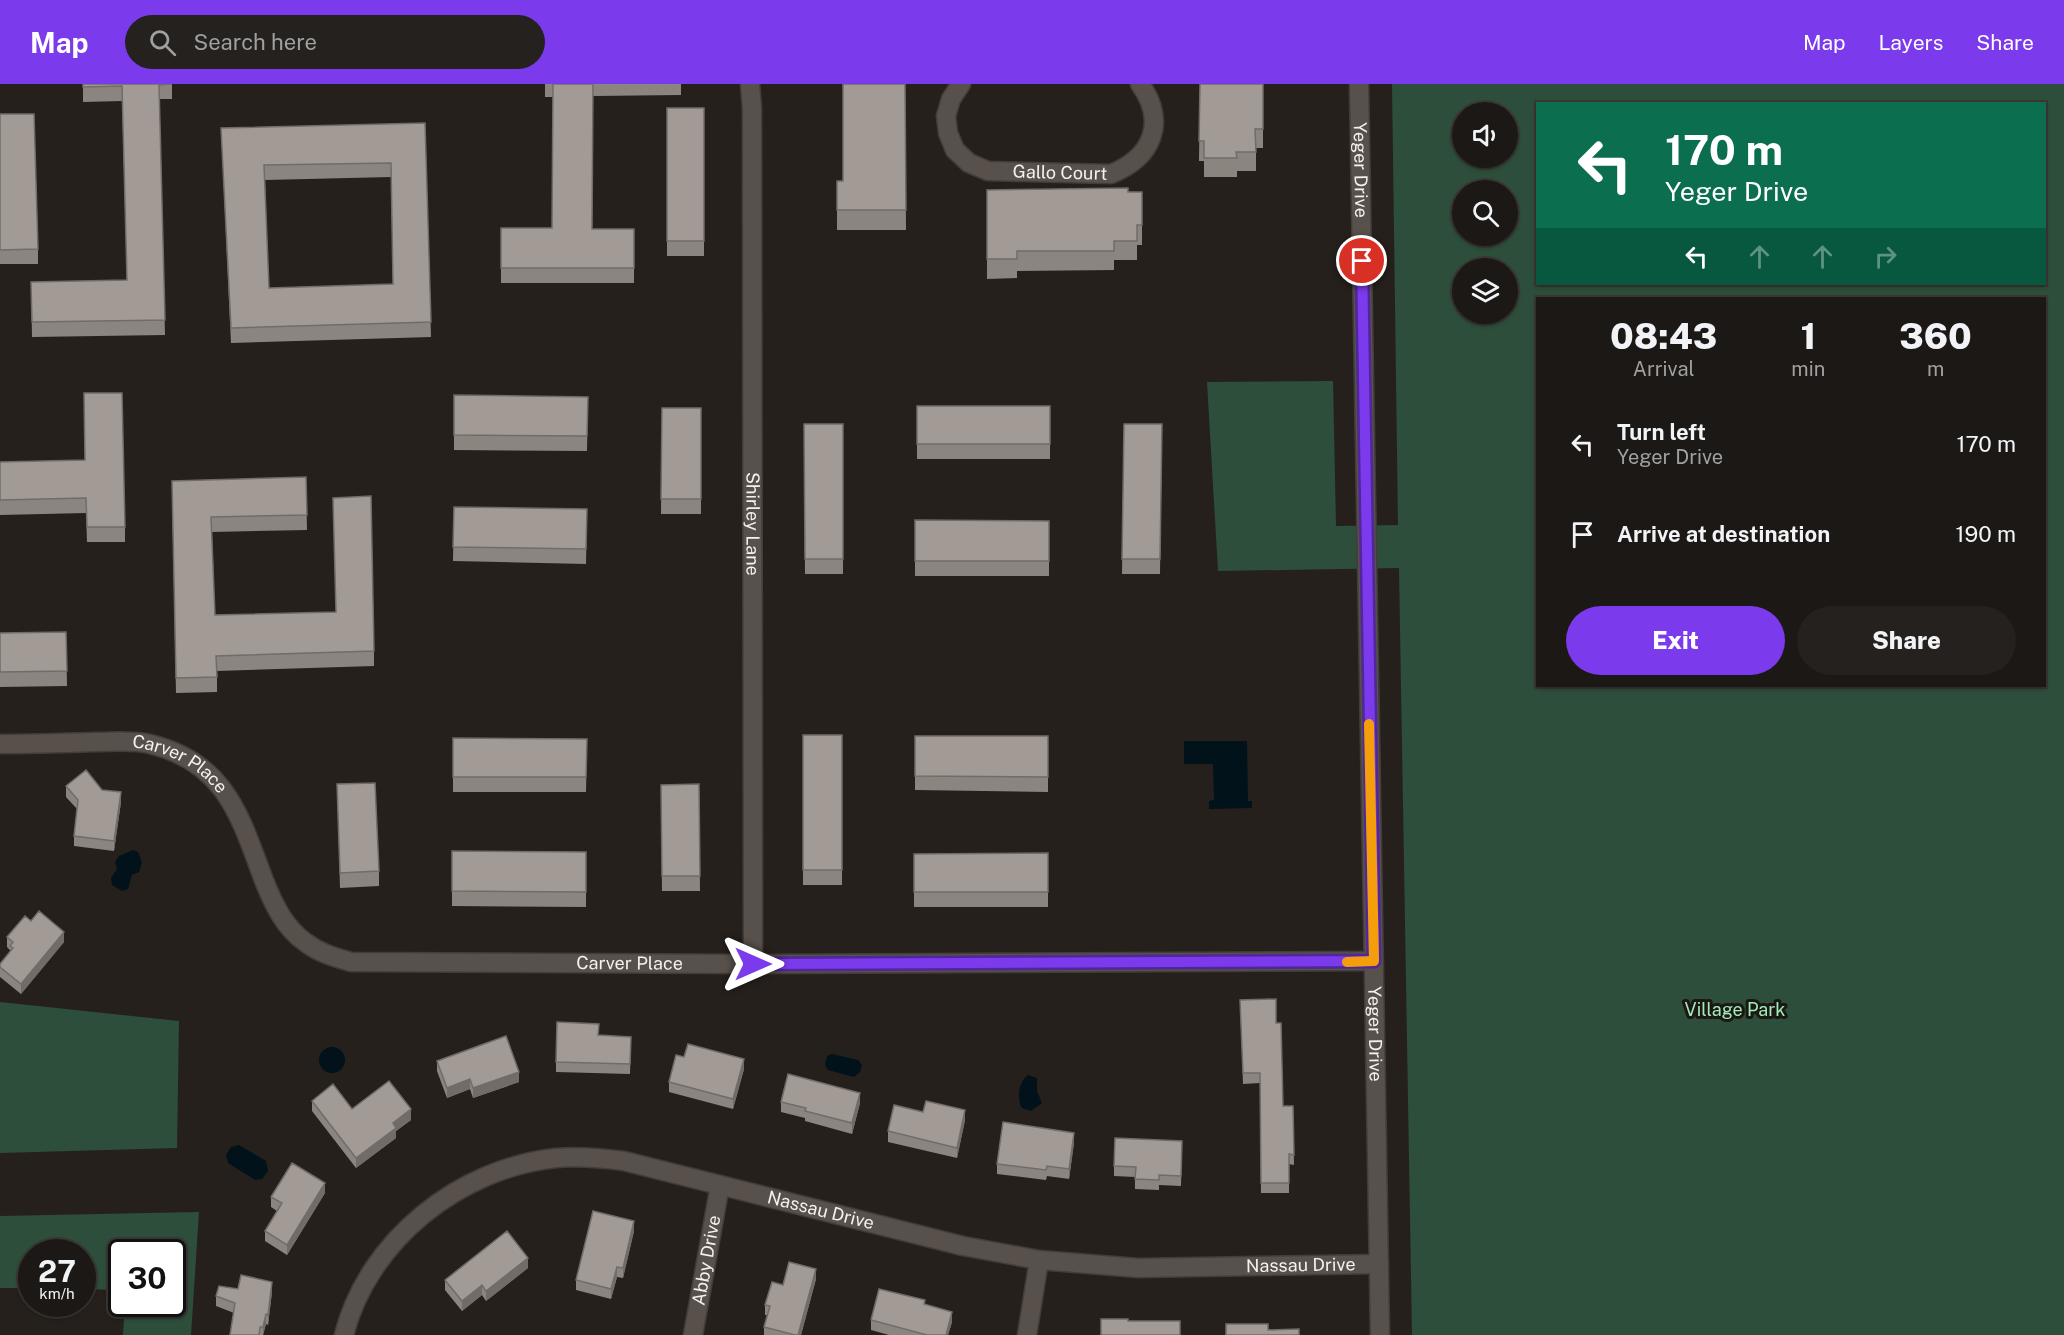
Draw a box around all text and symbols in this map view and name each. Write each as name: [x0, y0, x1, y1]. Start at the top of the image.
search box: [125, 15, 545, 69]
text: Map: [30, 26, 89, 59]
icon: search: [146, 26, 179, 59]
text: Search here: [194, 29, 317, 55]
text: Map: [1803, 30, 1846, 55]
text: Layers: [1879, 30, 1943, 55]
text: Share: [1976, 30, 2034, 55]
map controls: [1452, 102, 1518, 324]
button: sound: [1452, 102, 1518, 168]
street label: Yeger Drive: [1350, 122, 1372, 218]
text: 170 m: [1665, 125, 1783, 174]
icon: left: [1566, 126, 1644, 204]
street label: Gallo Court: [1012, 161, 1108, 184]
text: Yeger Drive: [1665, 175, 1808, 207]
button: search: [1452, 180, 1518, 246]
pin: [1336, 235, 1387, 286]
icon: left: [1680, 240, 1713, 273]
icon: ahead: [1743, 240, 1776, 273]
icon: ahead: [1806, 240, 1839, 273]
icon: right: [1869, 240, 1902, 273]
icon: arrive: [1345, 244, 1378, 277]
button: layers: [1452, 258, 1518, 324]
text: 08:43: [1610, 315, 1717, 357]
text: 1: [1800, 315, 1816, 357]
text: 360: [1899, 315, 1972, 357]
text: Arrival: [1633, 357, 1695, 381]
text: min: [1791, 357, 1825, 381]
text: m: [1927, 357, 1944, 381]
text: Turn left: [1617, 419, 1706, 445]
icon: left: [1566, 428, 1599, 461]
text: 170 m: [1956, 431, 2016, 457]
text: Yeger Drive: [1617, 445, 1723, 469]
street label: Shirley Lane: [742, 472, 764, 576]
icon: arrive: [1566, 518, 1599, 551]
text: Arrive at destination: [1617, 521, 1830, 547]
text: 190 m: [1956, 521, 2016, 547]
button: Exit: [1566, 606, 1785, 675]
button: Share: [1797, 606, 2016, 675]
street label: Carver Place: [132, 731, 232, 797]
position arrow: [721, 932, 785, 996]
street label: Carver Place: [576, 952, 683, 974]
street label: Yeger Drive: [1364, 986, 1387, 1082]
park label: Village Park: [1685, 999, 1785, 1020]
street label: Nassau Drive: [765, 1186, 877, 1233]
street label: Abby Drive: [688, 1213, 724, 1307]
speed limit sign: 30: [108, 1239, 186, 1317]
text: 27: [38, 1253, 76, 1289]
street label: Nassau Drive: [1246, 1253, 1356, 1276]
text: km/h: [39, 1285, 75, 1302]

